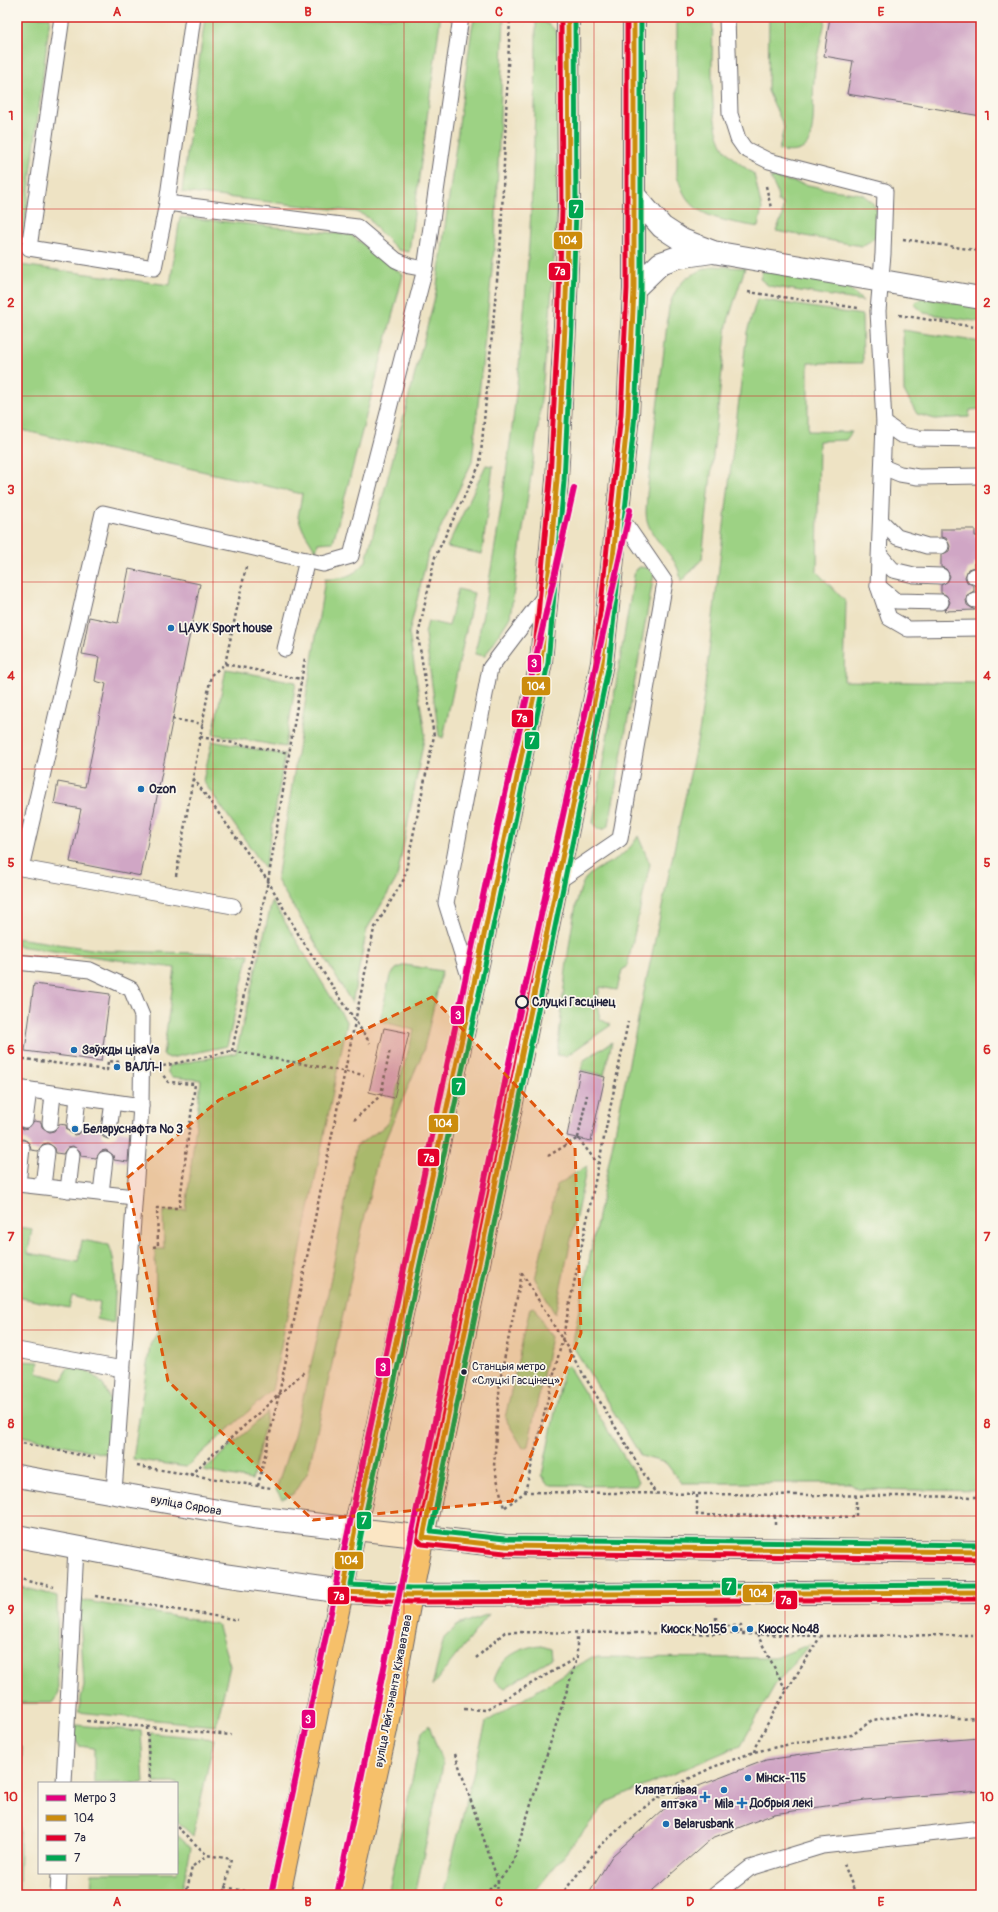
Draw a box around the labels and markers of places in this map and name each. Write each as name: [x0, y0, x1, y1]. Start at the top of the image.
place label: ЦАУК Sport house: [179, 621, 273, 636]
marker: ЦАУК Sport house: [166, 623, 176, 633]
place label: Ozon: [149, 782, 176, 797]
marker: Ozon: [136, 784, 146, 794]
marker: Слуцкі Гасцінец: [515, 995, 529, 1009]
place label: Слуцкі Гасцінец: [532, 995, 616, 1010]
place label: Заўжды цікаVа: [82, 1043, 160, 1058]
marker: Заўжды цікаVа: [69, 1045, 79, 1055]
place label: ВАЛЛ-І: [125, 1060, 162, 1075]
marker: ВАЛЛ-І: [112, 1062, 122, 1072]
place label: Беларуснафта № 3: [83, 1122, 183, 1137]
marker: Беларуснафта № 3: [70, 1124, 80, 1134]
place label: Станцыя метро «Слуцкі Гасцінец»: [472, 1360, 560, 1387]
marker: Станцыя метро «Слуцкі Гасцінец»: [459, 1367, 469, 1377]
place label: Киоск №156: [661, 1622, 727, 1637]
place label: Киоск №48: [758, 1622, 819, 1637]
marker: Киоск №156: [730, 1624, 740, 1634]
marker: Киоск №48: [745, 1624, 755, 1634]
place label: Мінск-115: [756, 1771, 807, 1786]
marker: Мінск-115: [743, 1773, 753, 1783]
place label: Клапатлівая аптэка: [635, 1783, 697, 1812]
marker: Mila: [719, 1785, 729, 1795]
marker: Клапатлівая аптэка: [700, 1792, 710, 1802]
place label: Добрыя лекі: [749, 1796, 813, 1811]
place label: Mila: [714, 1797, 734, 1812]
marker: Добрыя лекі: [737, 1798, 747, 1808]
place label: Belarusbank: [674, 1817, 735, 1832]
marker: Belarusbank: [661, 1819, 671, 1829]

